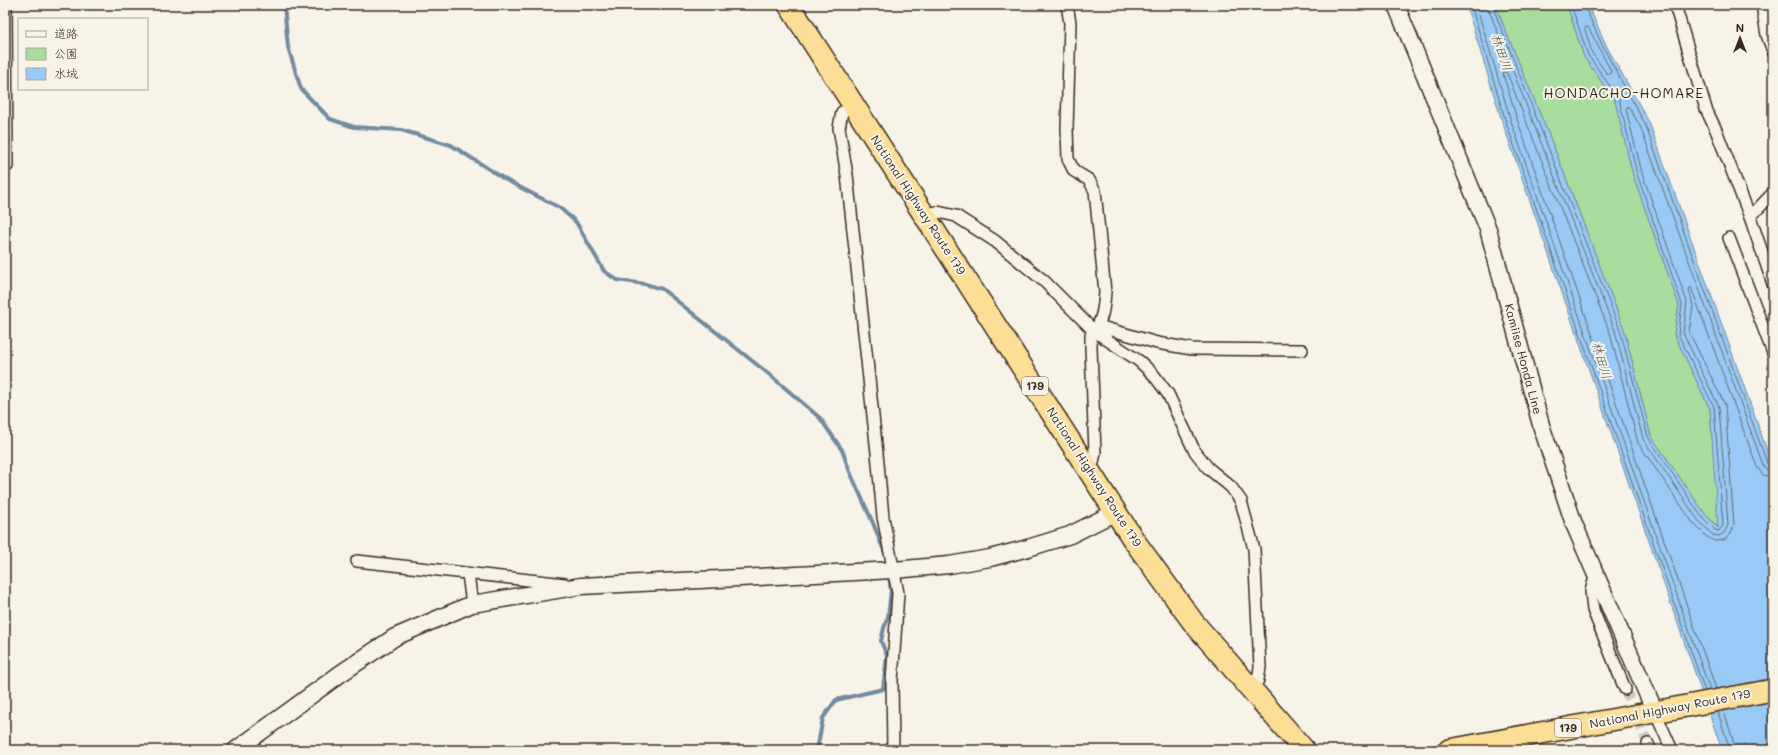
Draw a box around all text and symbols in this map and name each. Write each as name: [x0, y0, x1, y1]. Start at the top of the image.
legend: [18, 18, 148, 90]
north arrow: [1720, 18, 1760, 58]
text: N: [1736, 20, 1744, 35]
text: 道路: [54, 25, 78, 41]
water label: 林田川: [1488, 31, 1517, 73]
text: 公園: [54, 45, 78, 61]
text: 水域: [54, 65, 78, 81]
district label: HONDACHO-HOMARE: [1544, 83, 1704, 102]
street label: National Highway Route 179: [868, 132, 970, 277]
street label: Kamiise Honda Line: [1501, 302, 1546, 416]
water label: 林田川: [1589, 339, 1616, 381]
road number: 179: [1022, 377, 1048, 395]
street label: National Highway Route 179: [1044, 404, 1146, 549]
street label: National Highway Route 179: [1588, 685, 1751, 731]
road number: 179: [1555, 719, 1581, 737]

